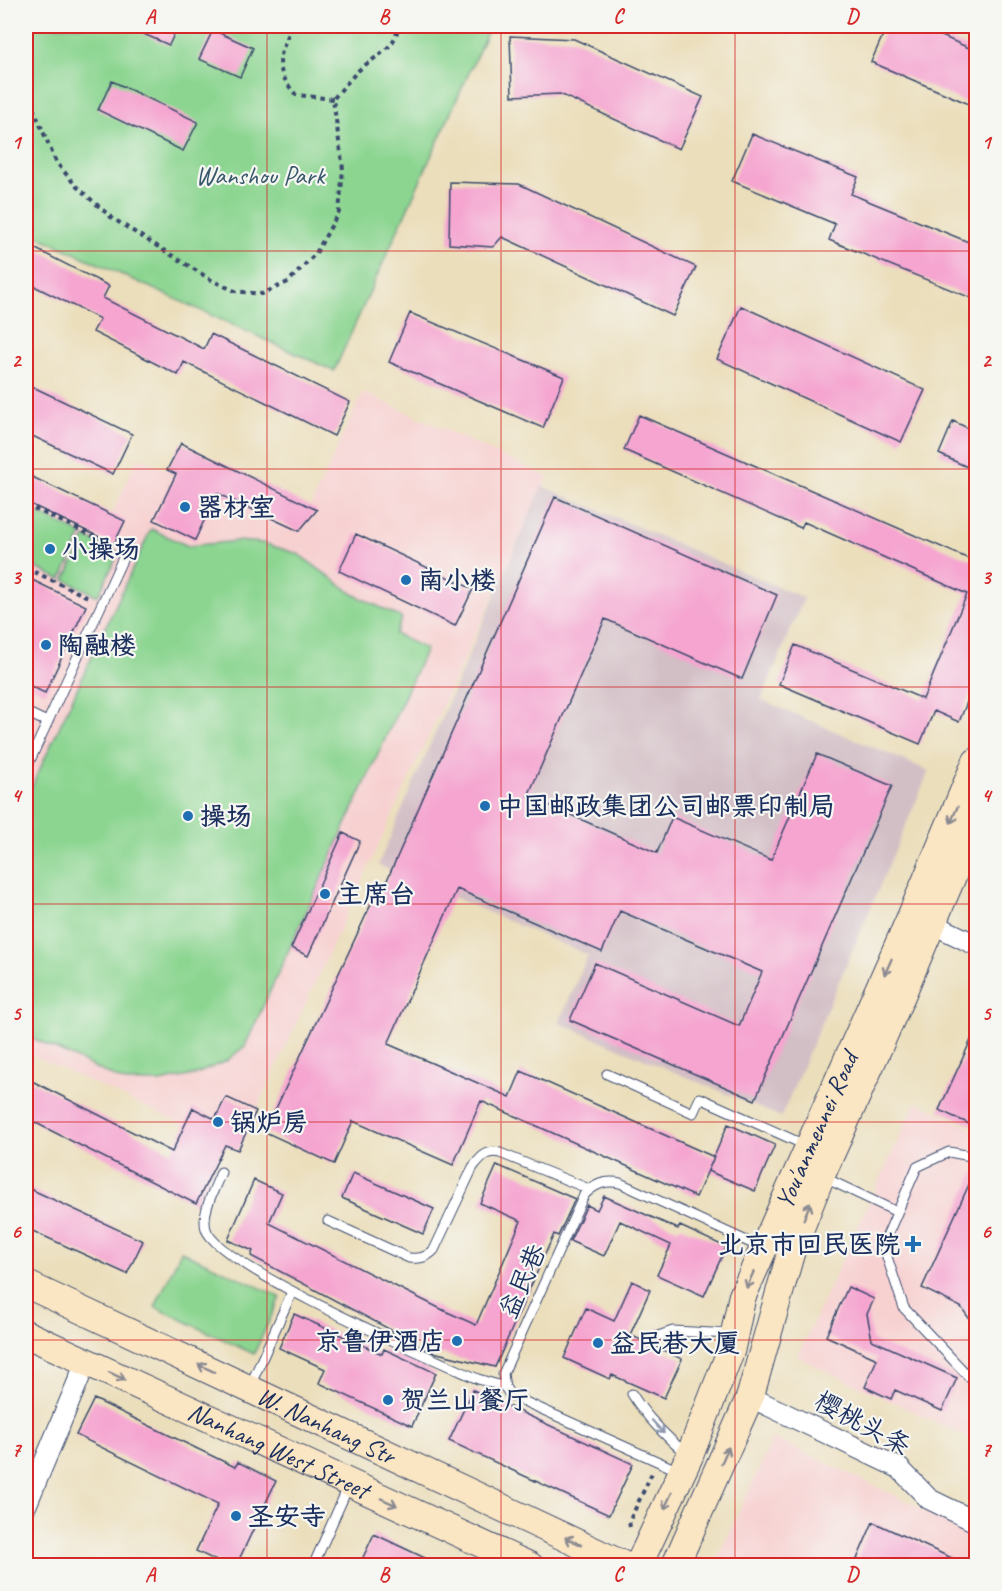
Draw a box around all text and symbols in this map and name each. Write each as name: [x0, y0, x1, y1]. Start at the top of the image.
text: A: [145, 4, 157, 29]
text: B: [379, 4, 391, 29]
text: C: [613, 4, 625, 29]
text: D: [846, 4, 860, 29]
text: 1: [12, 130, 23, 155]
text: 1: [982, 130, 993, 155]
park label: Wanshou Park: [196, 159, 326, 192]
text: 2: [12, 348, 23, 373]
text: 2: [982, 348, 993, 373]
place label: 器材室: [197, 491, 275, 524]
marker: 器材室: [178, 500, 192, 514]
place label: 小操场: [62, 533, 140, 566]
marker: 小操场: [43, 542, 57, 556]
place label: 南小楼: [418, 564, 496, 597]
text: 3: [12, 565, 23, 590]
text: 3: [982, 565, 993, 590]
marker: 南小楼: [399, 573, 413, 587]
place label: 陶融楼: [58, 629, 136, 662]
marker: 陶融楼: [39, 638, 53, 652]
text: 4: [12, 783, 24, 808]
text: 4: [982, 783, 994, 808]
place label: 中国邮政集团公司邮票印制局: [497, 790, 835, 823]
marker: 中国邮政集团公司邮票印制局: [478, 799, 492, 813]
place label: 操场: [200, 800, 252, 833]
one-way arrow: [948, 806, 959, 824]
marker: 操场: [181, 809, 195, 823]
place label: 主席台: [337, 878, 415, 911]
marker: 主席台: [318, 887, 332, 901]
one-way arrow: [882, 958, 894, 976]
text: 5: [12, 1001, 23, 1026]
text: 5: [982, 1001, 993, 1026]
street label: You'anmennei Road: [767, 1044, 867, 1214]
place label: 锅炉房: [230, 1106, 308, 1139]
marker: 锅炉房: [211, 1115, 225, 1129]
one-way arrow: [802, 1202, 813, 1220]
text: 6: [11, 1219, 22, 1244]
text: 6: [981, 1219, 992, 1244]
place label: 北京市回民医院: [718, 1228, 900, 1261]
marker: 北京市回民医院: [904, 1235, 922, 1253]
street label: 益民巷: [492, 1239, 553, 1324]
one-way arrow: [743, 1270, 755, 1288]
place label: 京鲁伊酒店: [315, 1325, 445, 1358]
place label: 益民巷大厦: [610, 1327, 740, 1360]
marker: 京鲁伊酒店: [450, 1334, 464, 1348]
marker: 益民巷大厦: [591, 1336, 605, 1350]
one-way arrow: [198, 1362, 216, 1373]
one-way arrow: [107, 1371, 125, 1383]
street label: W. Nanhang Str: [252, 1379, 403, 1473]
place label: 贺兰山餐厅: [400, 1384, 530, 1417]
street label: 樱桃头条: [809, 1384, 916, 1462]
marker: 贺兰山餐厅: [381, 1393, 395, 1407]
street label: Nanhang West Street: [183, 1395, 377, 1508]
one-way arrow: [651, 1419, 665, 1434]
text: 7: [12, 1437, 23, 1462]
text: 7: [982, 1437, 993, 1462]
one-way arrow: [719, 1446, 731, 1464]
one-way arrow: [661, 1492, 673, 1510]
one-way arrow: [380, 1496, 398, 1508]
place label: 圣安寺: [248, 1500, 326, 1533]
marker: 圣安寺: [229, 1509, 243, 1523]
one-way arrow: [564, 1534, 582, 1546]
text: A: [145, 1562, 157, 1587]
text: B: [379, 1562, 391, 1587]
text: C: [613, 1562, 625, 1587]
text: D: [846, 1562, 860, 1587]

